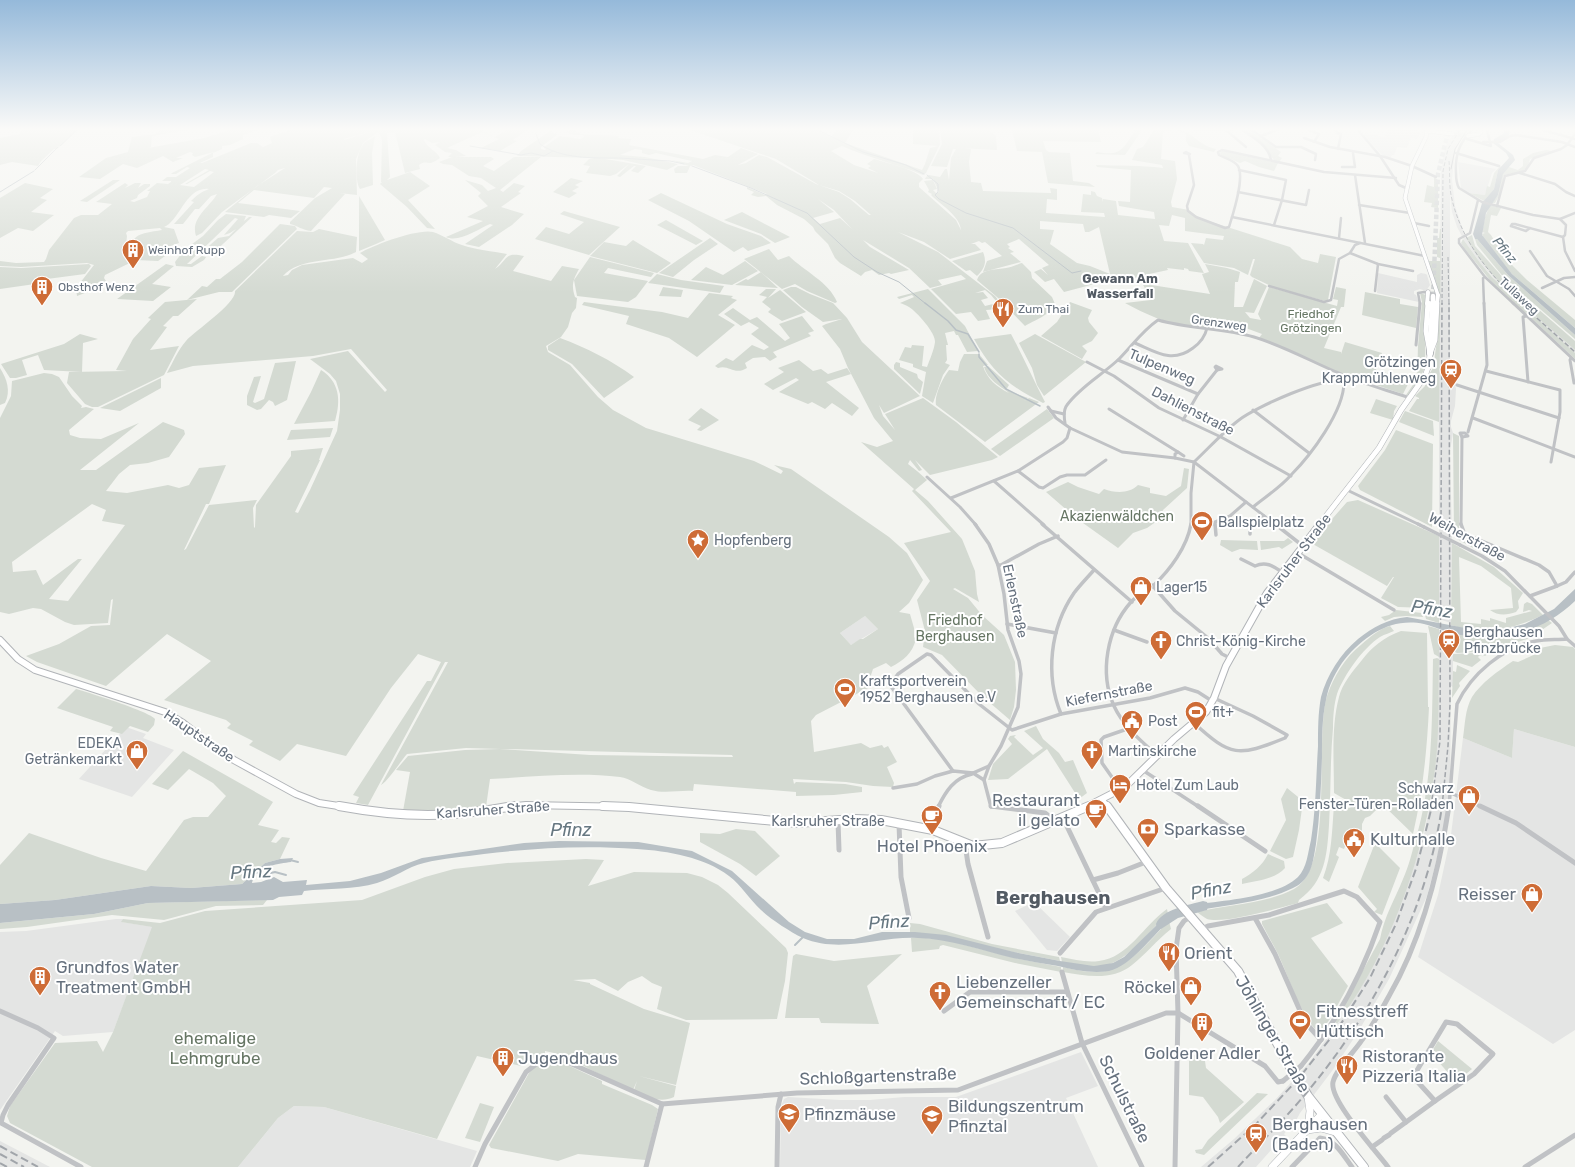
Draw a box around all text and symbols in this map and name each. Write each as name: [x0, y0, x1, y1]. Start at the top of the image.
water label: Pfinz: [1490, 234, 1521, 267]
building icon: Weinhof Rupp: [120, 237, 146, 270]
place label: Weinhof Rupp: [148, 243, 225, 257]
district label: Gewann Am Wasserfall: [1082, 271, 1158, 301]
building icon: Obsthof Wenz: [29, 274, 55, 307]
street label: Tullaweg: [1496, 274, 1542, 318]
place label: Obsthof Wenz: [58, 280, 135, 294]
restaurant icon: Zum Thai: [990, 296, 1016, 329]
place label: Zum Thai: [1018, 302, 1069, 316]
park label: Friedhof Grötzingen: [1280, 307, 1342, 335]
street label: Grenzweg: [1190, 312, 1248, 334]
street label: Tulpenweg: [1126, 345, 1198, 389]
place label: Grötzingen Krappmühlenweg: [1322, 354, 1436, 387]
station icon: Grötzingen Krappmühlenweg: [1438, 357, 1464, 390]
street label: Dahlienstraße: [1149, 383, 1237, 439]
park label: Akazienwäldchen: [1060, 508, 1174, 525]
sports icon: Ballspielplatz: [1189, 509, 1215, 542]
street label: Weiherstraße: [1426, 509, 1509, 565]
street label: Karlsruher Straße: [1253, 510, 1335, 612]
place label: Ballspielplatz: [1218, 514, 1304, 531]
place icon: Hopfenberg: [685, 527, 711, 560]
place label: Hopfenberg: [714, 532, 792, 549]
street label: Erlenstraße: [999, 562, 1031, 640]
shop icon: Lager15: [1128, 574, 1154, 607]
place label: Lager15: [1156, 579, 1207, 596]
water label: Pfinz: [1410, 595, 1454, 623]
park label: Friedhof Berghausen: [916, 612, 994, 645]
place label: Berghausen Pfinzbrücke: [1464, 624, 1543, 657]
station icon: Berghausen Pfinzbrücke: [1436, 627, 1462, 660]
church icon: Christ-König-Kirche: [1148, 628, 1174, 661]
place label: Christ-König-Kirche: [1176, 633, 1306, 650]
place label: Kraftsportverein 1952 Berghausen e.V: [860, 673, 996, 706]
sports icon: Kraftsportverein 1952 Berghausen e.V: [832, 676, 858, 709]
street label: Kiefernstraße: [1064, 677, 1154, 711]
sports icon: fit+: [1183, 699, 1209, 732]
place label: fit+: [1212, 704, 1234, 721]
street label: Hauptstraße: [160, 706, 238, 766]
public building icon: Post: [1119, 708, 1145, 741]
place label: Post: [1148, 713, 1178, 730]
place label: EDEKA Getränkemarkt: [25, 735, 123, 768]
shop icon: EDEKA Getränkemarkt: [124, 738, 150, 771]
church icon: Martinskirche: [1079, 738, 1105, 771]
place label: Martinskirche: [1108, 743, 1197, 760]
hotel icon: Hotel Zum Laub: [1107, 772, 1133, 805]
place label: Hotel Zum Laub: [1136, 777, 1239, 794]
place label: Schwarz Fenster-Türen-Rolladen: [1299, 780, 1454, 813]
shop icon: Schwarz Fenster-Türen-Rolladen: [1456, 783, 1482, 816]
place label: Restaurant il gelato: [992, 790, 1080, 830]
cafe icon: Restaurant il gelato: [1083, 797, 1109, 830]
street label: Karlsruher Straße: [436, 798, 550, 822]
cafe icon: Hotel Phoenix: [919, 803, 945, 836]
street label: Karlsruher Straße: [771, 813, 885, 830]
bank icon: Sparkasse: [1135, 816, 1161, 849]
water label: Pfinz: [550, 819, 592, 841]
place label: Sparkasse: [1164, 819, 1245, 839]
public building icon: Kulturhalle: [1341, 826, 1367, 859]
place label: Kulturhalle: [1370, 829, 1455, 849]
place label: Hotel Phoenix: [877, 836, 987, 856]
water label: Pfinz: [230, 860, 272, 884]
water label: Pfinz: [1189, 875, 1233, 905]
shop icon: Reisser: [1519, 881, 1545, 914]
place label: Reisser: [1458, 884, 1517, 904]
district label: Berghausen: [996, 886, 1111, 909]
water label: Pfinz: [868, 910, 910, 934]
restaurant icon: Orient: [1156, 940, 1182, 973]
place label: Orient: [1184, 943, 1233, 963]
place label: Grundfos Water Treatment GmbH: [56, 957, 191, 997]
building icon: Grundfos Water Treatment GmbH: [27, 964, 53, 997]
place label: Liebenzeller Gemeinschaft / EC: [956, 972, 1105, 1012]
street label: Jöhlinger Straße: [1231, 972, 1315, 1096]
shop icon: Röckel: [1178, 974, 1204, 1007]
place label: Röckel: [1124, 977, 1176, 997]
church icon: Liebenzeller Gemeinschaft / EC: [927, 979, 953, 1012]
place label: Fitnesstreff Hüttisch: [1316, 1001, 1408, 1041]
sports icon: Fitnesstreff Hüttisch: [1287, 1008, 1313, 1041]
building icon: Goldener Adler: [1189, 1010, 1215, 1043]
park label: ehemalige Lehmgrube: [170, 1028, 260, 1068]
place label: Goldener Adler: [1144, 1043, 1261, 1063]
building icon: Jugendhaus: [490, 1045, 516, 1078]
place label: Ristorante Pizzeria Italia: [1362, 1046, 1466, 1086]
place label: Jugendhaus: [518, 1048, 618, 1068]
street label: Schulstraße: [1095, 1052, 1155, 1146]
restaurant icon: Ristorante Pizzeria Italia: [1334, 1053, 1360, 1086]
street label: Schloßgartenstraße: [799, 1063, 957, 1089]
place label: Bildungszentrum Pfinztal: [948, 1096, 1084, 1136]
school or university icon: Pfinzmäuse: [776, 1101, 802, 1134]
school or university icon: Bildungszentrum Pfinztal: [919, 1103, 945, 1136]
place label: Pfinzmäuse: [804, 1104, 896, 1124]
place label: Berghausen (Baden): [1272, 1114, 1368, 1154]
station icon: Berghausen (Baden): [1243, 1121, 1269, 1154]

